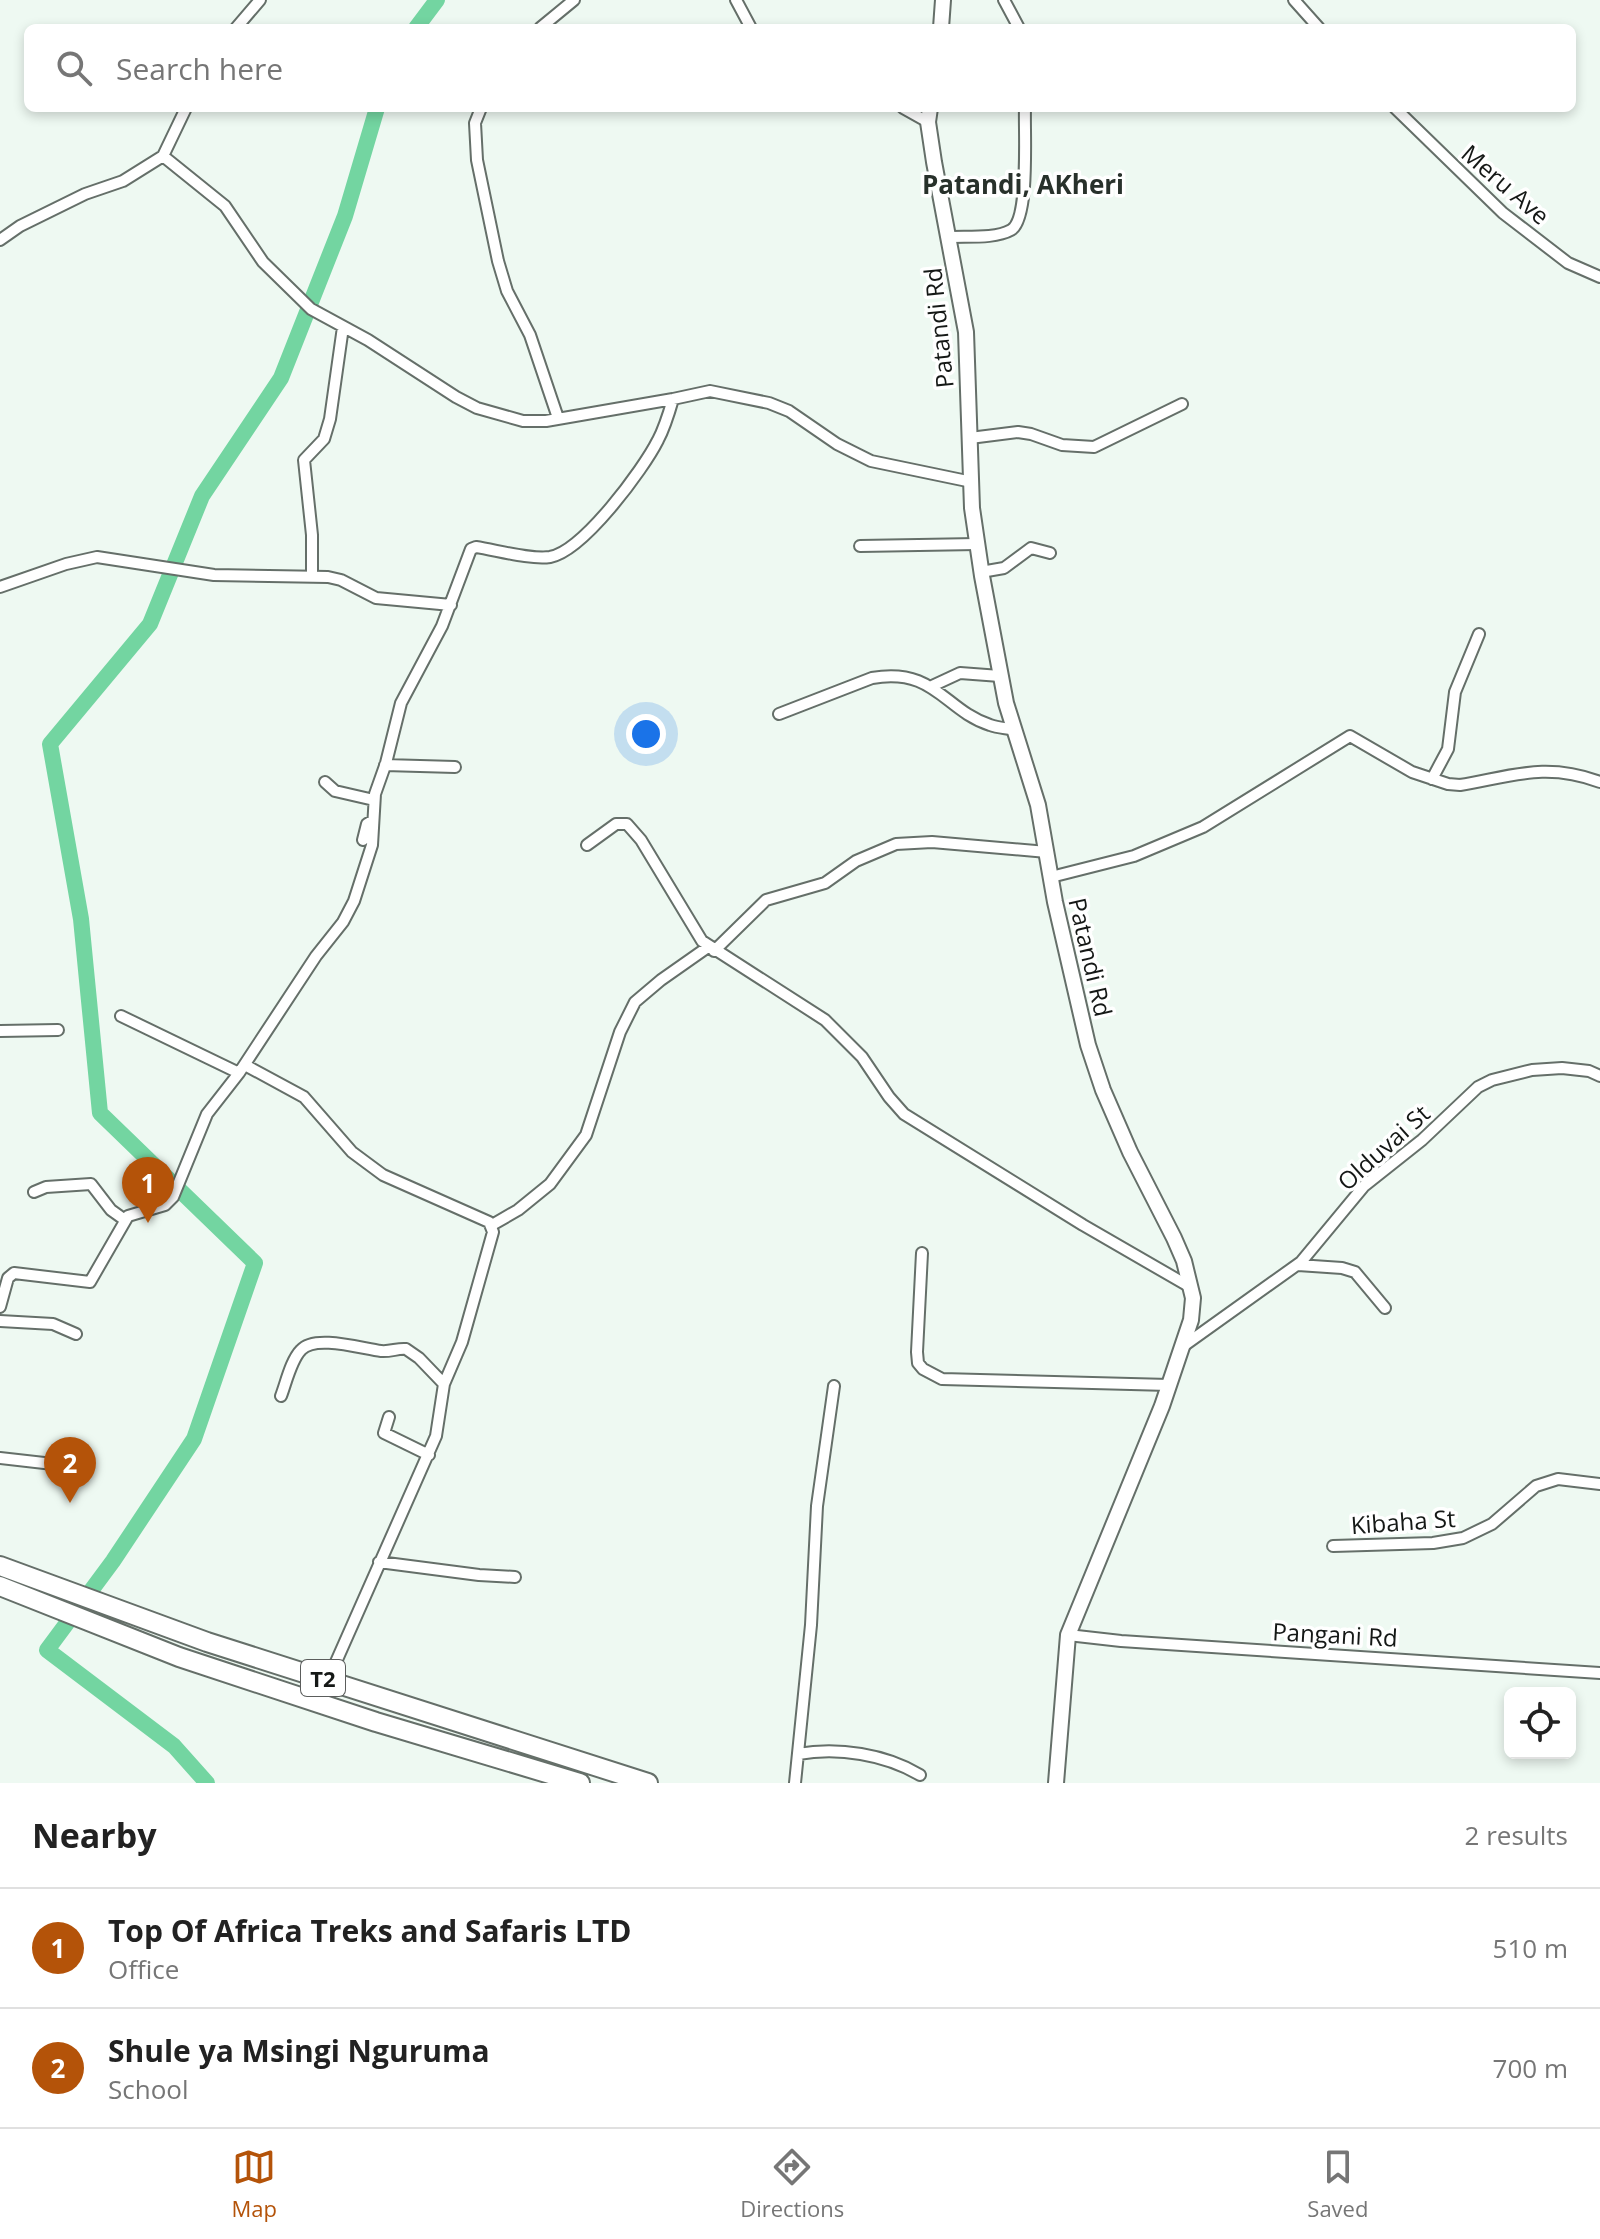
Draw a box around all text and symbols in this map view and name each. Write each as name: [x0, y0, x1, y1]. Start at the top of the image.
search box: [24, 24, 1576, 112]
icon: search: [52, 46, 96, 90]
text: Search here: [116, 48, 283, 89]
street label: Meru Ave: [1455, 137, 1557, 231]
district label: Patandi, AKheri: [922, 166, 1124, 202]
street label: Patandi Rd: [915, 266, 961, 390]
your location: [626, 714, 666, 754]
street label: Patandi Rd: [1061, 894, 1121, 1020]
street label: Olduvai St: [1330, 1097, 1436, 1197]
pin: 1: [122, 1157, 174, 1223]
pin: 2: [44, 1437, 96, 1503]
street label: Kibaha St: [1350, 1501, 1456, 1541]
street label: Pangani Rd: [1272, 1614, 1398, 1654]
road number: T2: [301, 1660, 345, 1696]
map controls: [1504, 1687, 1576, 1759]
button: locate: [1504, 1687, 1576, 1759]
text: Nearby: [32, 1812, 157, 1858]
text: 2 results: [1465, 1817, 1568, 1853]
text: Top Of Africa Treks and Safaris LTD: [108, 1910, 631, 1951]
text: 1: [51, 1930, 65, 1966]
text: 510 m: [1493, 1930, 1568, 1966]
text: Office: [108, 1951, 179, 1987]
text: Shule ya Msingi Nguruma: [108, 2030, 490, 2071]
text: 2: [51, 2050, 65, 2086]
text: 700 m: [1493, 2050, 1568, 2086]
text: School: [108, 2071, 189, 2107]
tab: Map: [232, 2145, 277, 2223]
tab: Directions: [740, 2145, 844, 2223]
tab: Saved: [1307, 2145, 1368, 2223]

